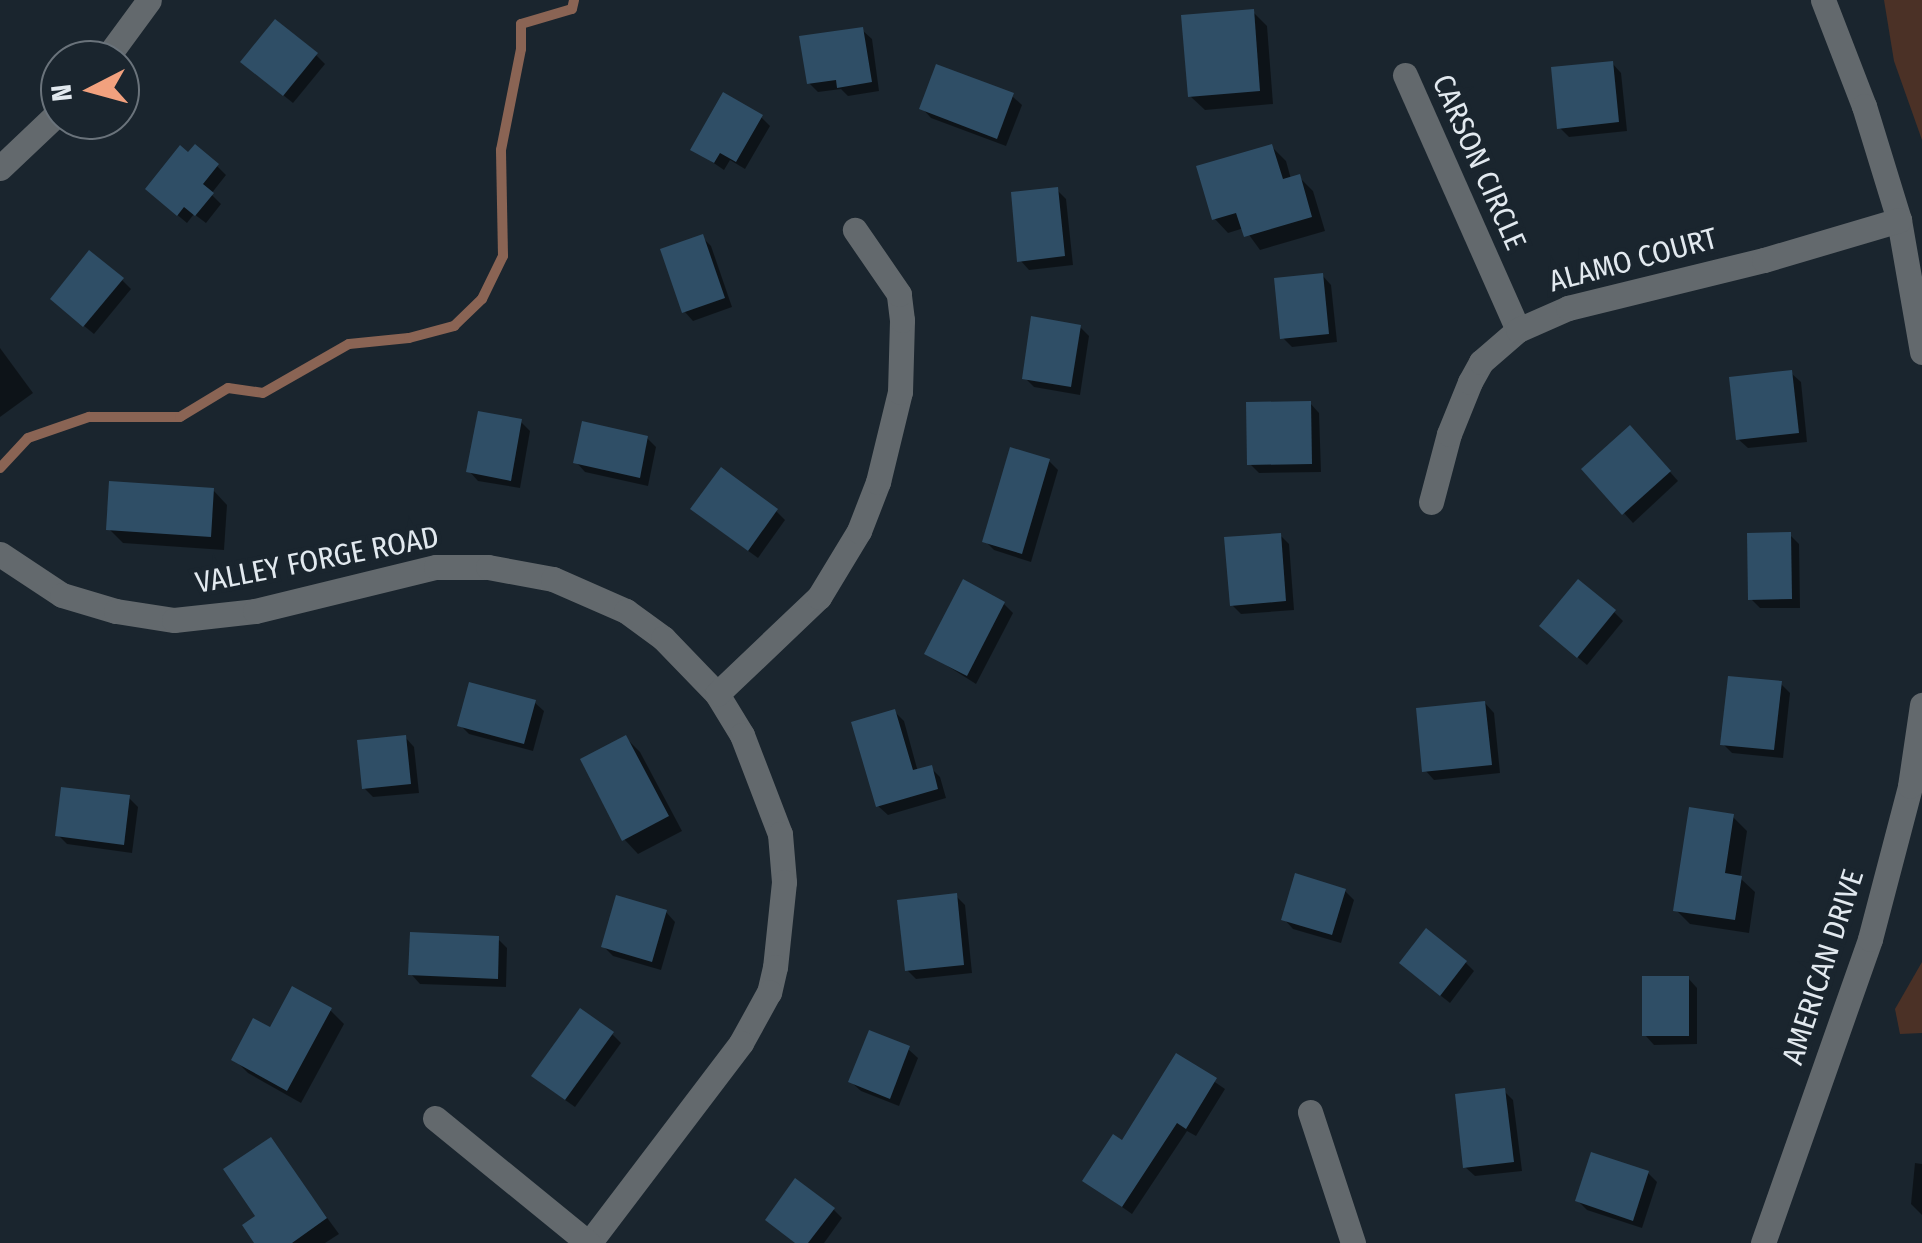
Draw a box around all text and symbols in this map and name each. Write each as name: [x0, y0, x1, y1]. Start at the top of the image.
north arrow: [40, 40, 140, 140]
street label: CARSON CIRCLE: [1424, 69, 1534, 255]
text: N: [44, 83, 79, 103]
street label: ALAMO COURT: [1545, 220, 1721, 300]
street label: VALLEY FORGE ROAD: [192, 519, 442, 601]
street label: AMERICAN DRIVE: [1775, 865, 1871, 1069]

